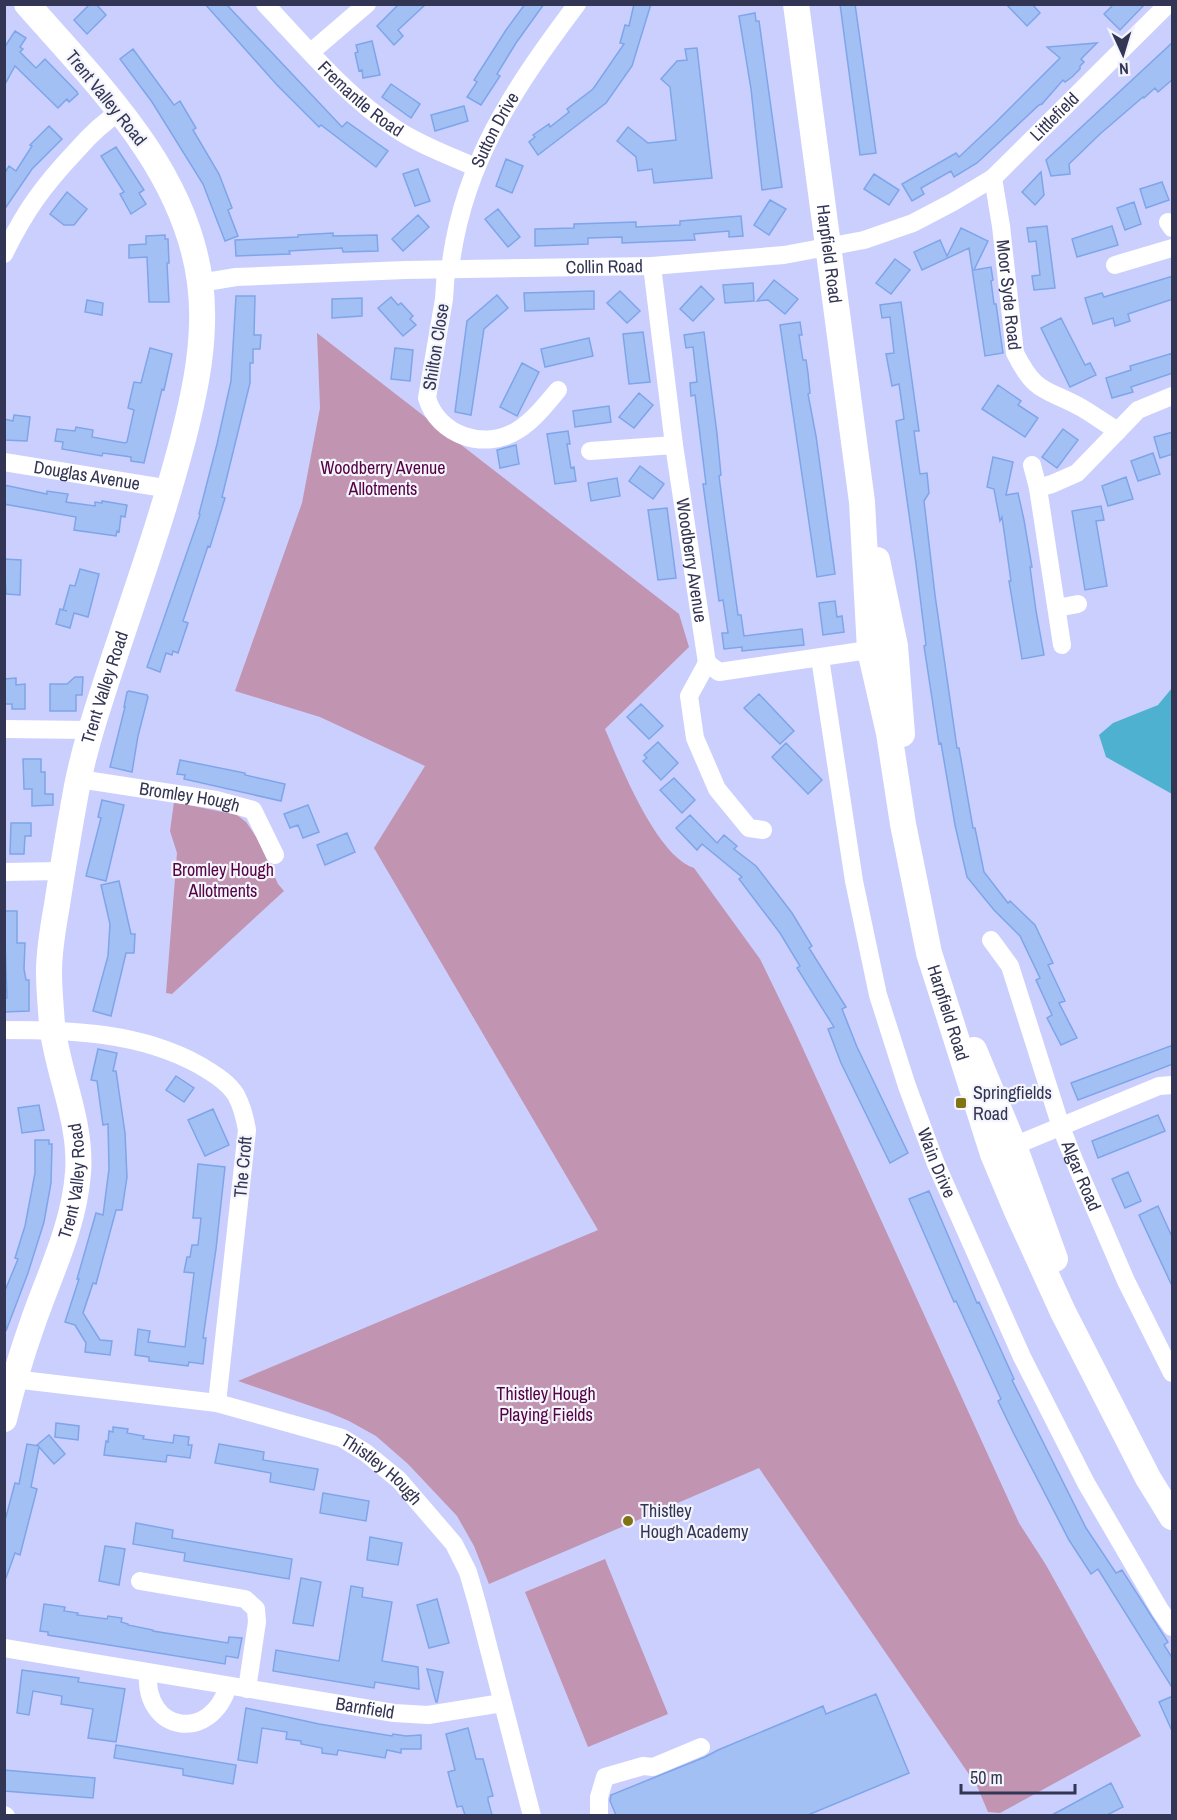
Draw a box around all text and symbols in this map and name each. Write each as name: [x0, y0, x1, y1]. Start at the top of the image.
north arrow: [1093, 24, 1153, 84]
street label: Trent Valley Road: [60, 45, 153, 151]
street label: Fremantle Road: [312, 55, 408, 143]
text: N: [1119, 58, 1130, 80]
street label: Littlefield: [1024, 86, 1084, 146]
street label: Sutton Drive: [465, 87, 525, 171]
street label: Harpfield Road: [811, 203, 849, 305]
street label: Moor Syde Road: [991, 238, 1028, 351]
street label: Collin Road: [566, 253, 643, 279]
street label: Shilton Close: [416, 302, 455, 392]
street label: Douglas Avenue: [32, 454, 142, 496]
park label: Woodberry Avenue Allotments: [320, 455, 446, 501]
street label: Woodberry Avenue: [670, 497, 714, 624]
street label: Trent Valley Road: [75, 628, 134, 746]
street label: Bromley Hough: [138, 775, 243, 818]
park label: Bromley Hough Allotments: [172, 857, 274, 903]
street label: Harpfield Road: [921, 961, 975, 1064]
place label: Springfields Road: [973, 1080, 1052, 1126]
marker: Springfields Road: [954, 1096, 968, 1110]
street label: Trent Valley Road: [52, 1121, 91, 1242]
street label: Wain Drive: [912, 1124, 962, 1202]
street label: The Croft: [227, 1135, 258, 1199]
street label: Algar Road: [1055, 1136, 1107, 1215]
park label: Thistley Hough Playing Fields: [496, 1381, 596, 1427]
street label: Thistley Hough: [337, 1428, 428, 1510]
place label: Thistley Hough Academy: [640, 1498, 749, 1544]
marker: Thistley Hough Academy: [621, 1514, 635, 1528]
street label: Barnfield: [334, 1690, 396, 1725]
scale bar: [961, 1757, 1075, 1795]
text: 50 m: [970, 1765, 1003, 1790]

